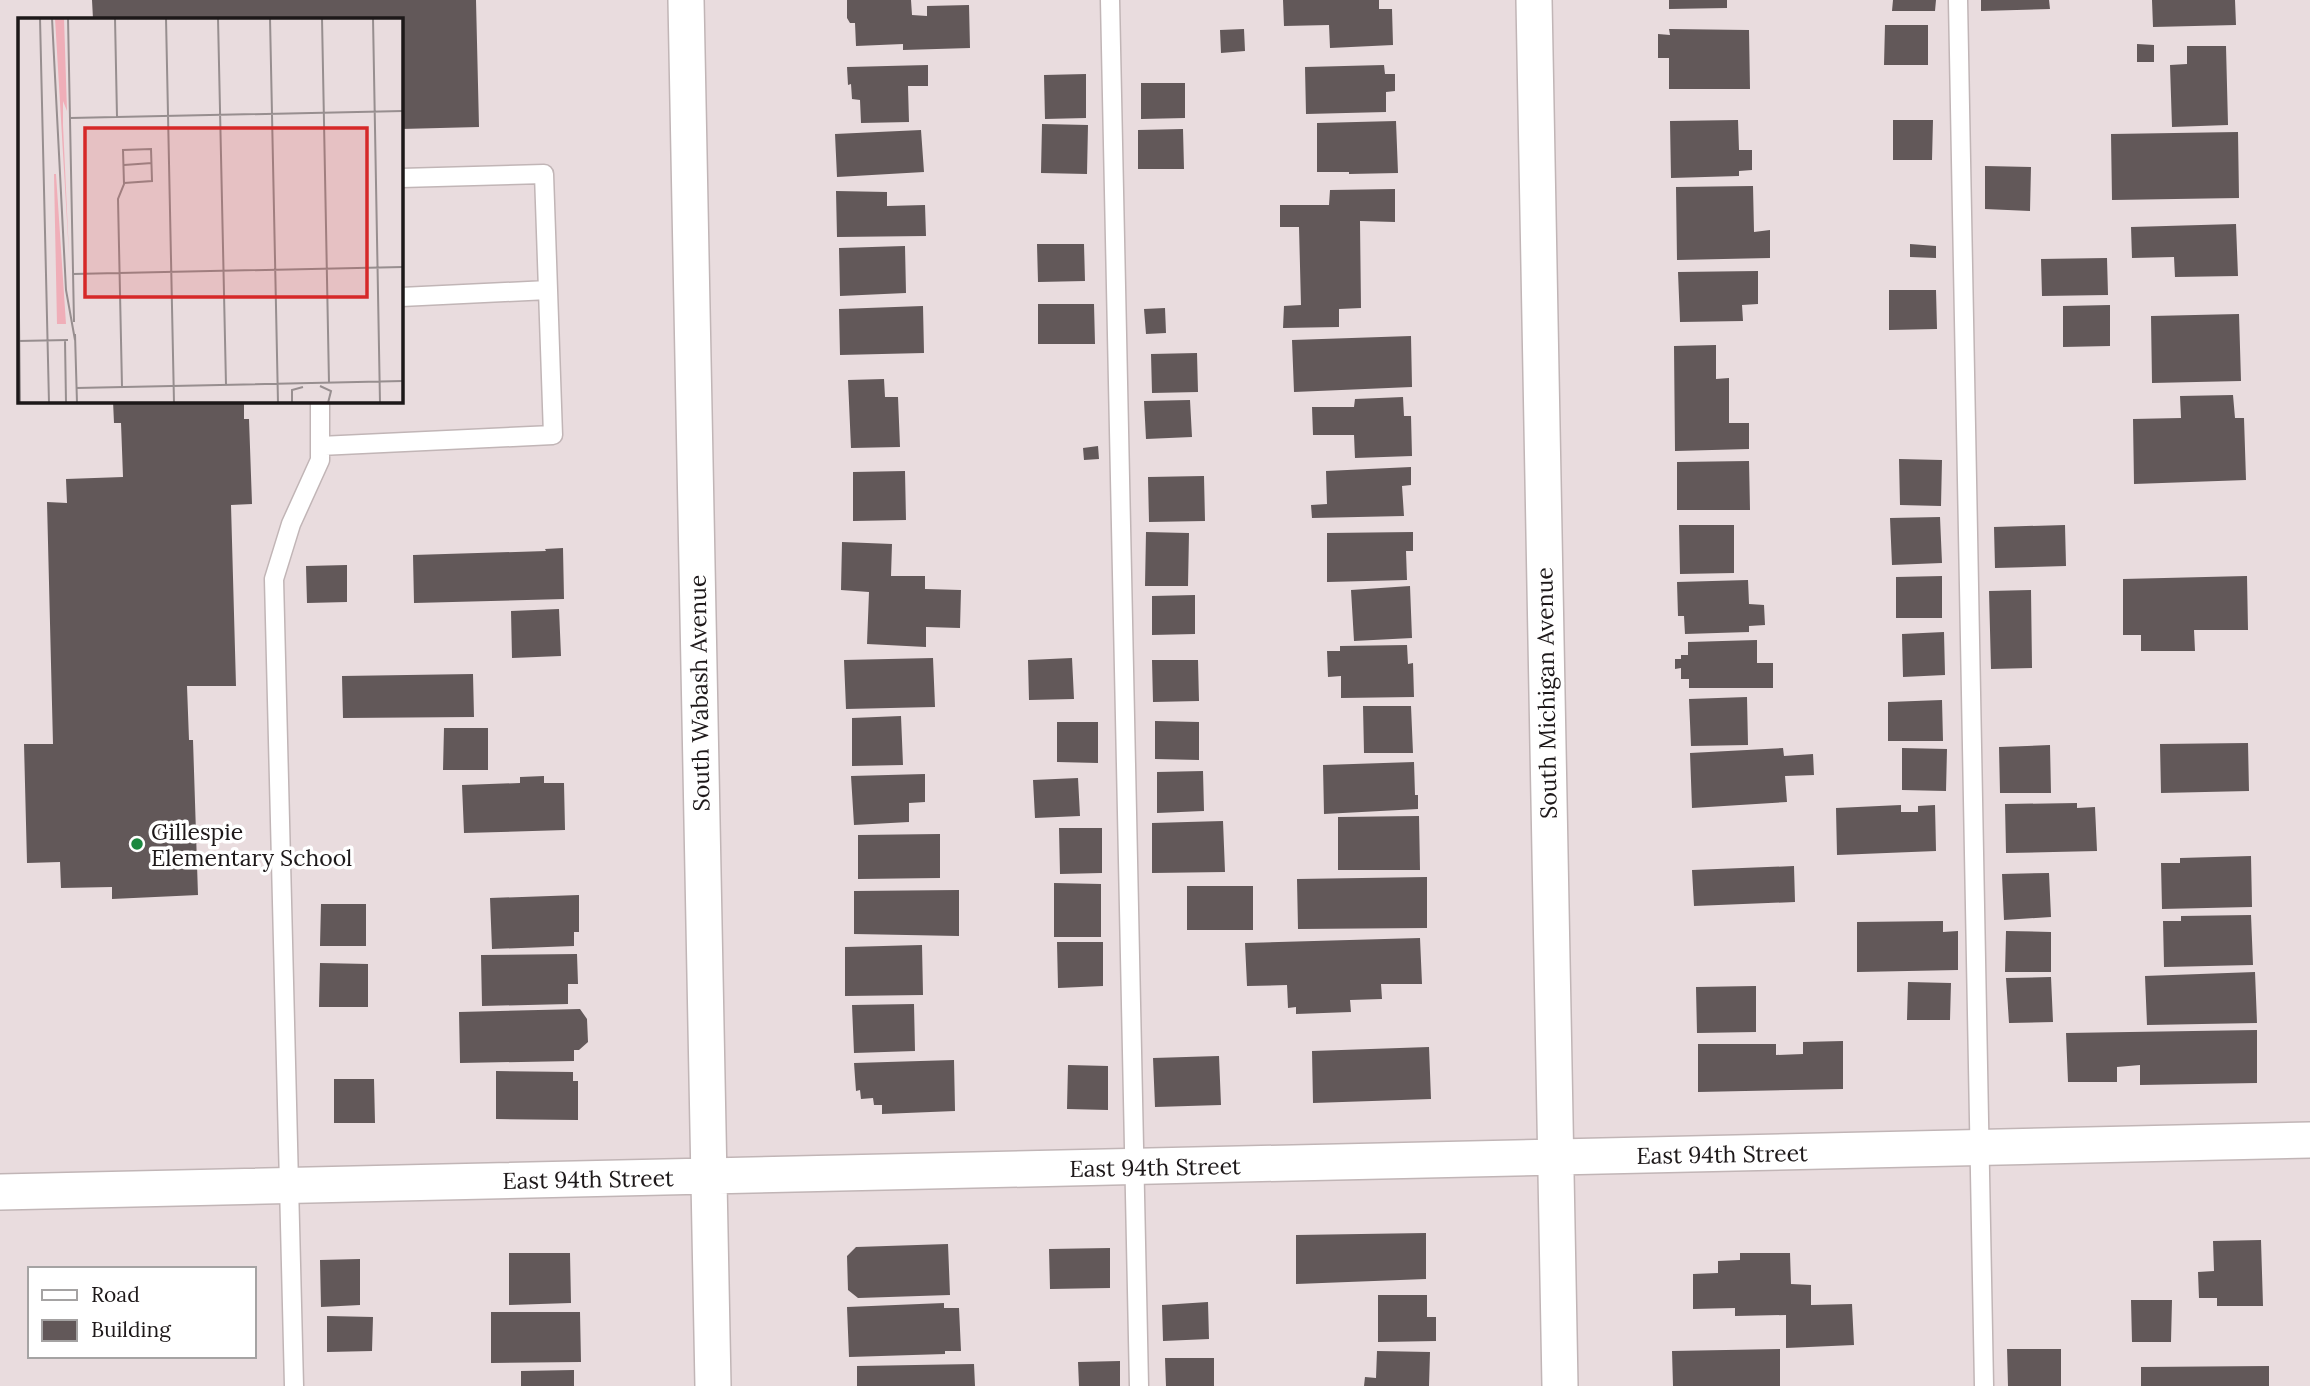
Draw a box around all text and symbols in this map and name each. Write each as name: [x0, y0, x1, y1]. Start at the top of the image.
inset map: [18, 18, 402, 402]
street label: South Michigan Avenue: [1529, 567, 1563, 819]
street label: South Wabash Avenue: [682, 574, 716, 812]
place label: Gillespie Elementary School: [151, 817, 352, 872]
marker: Gillespie Elementary School: [129, 836, 145, 852]
street label: East 94th Street: [1636, 1138, 1808, 1170]
street label: East 94th Street: [1069, 1151, 1241, 1183]
street label: East 94th Street: [502, 1163, 674, 1195]
legend: [28, 1267, 256, 1358]
text: Road: [91, 1281, 140, 1308]
text: Building: [91, 1316, 171, 1343]

